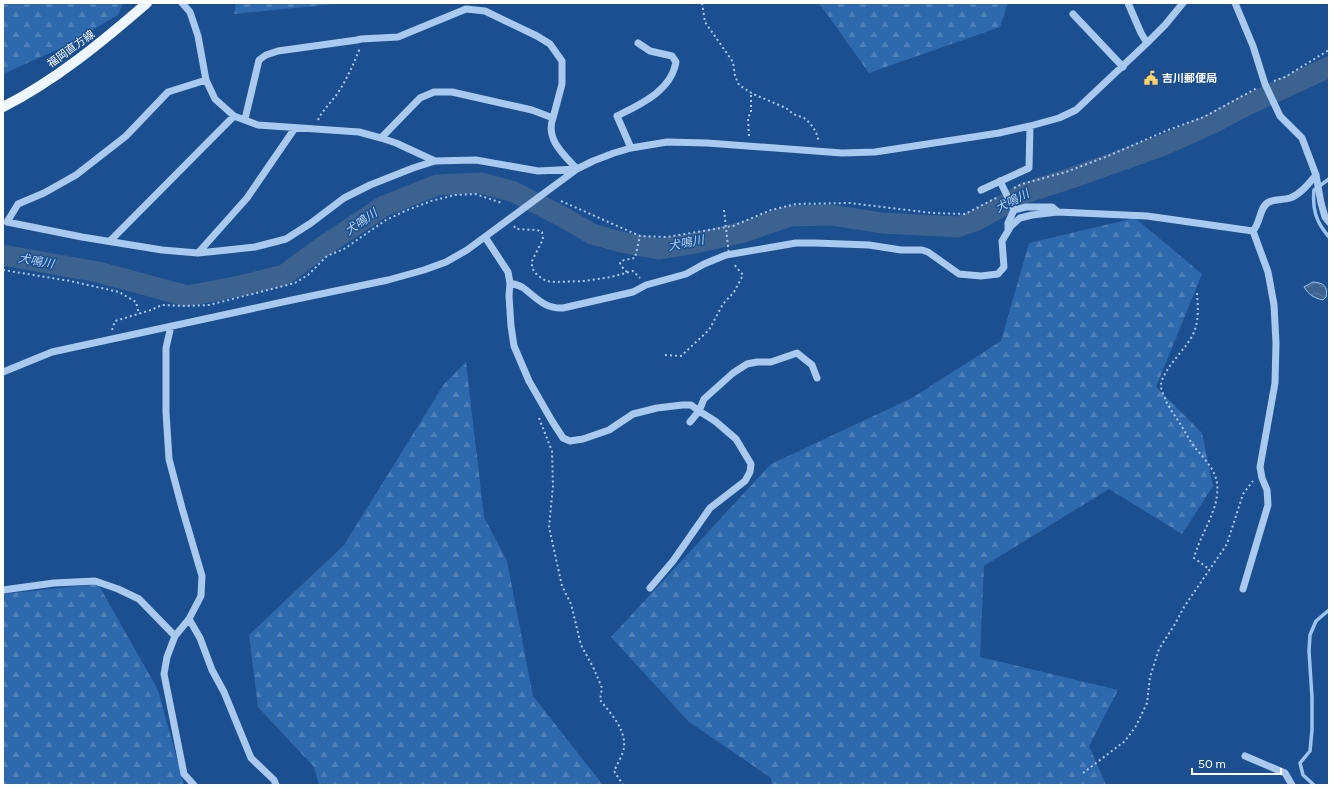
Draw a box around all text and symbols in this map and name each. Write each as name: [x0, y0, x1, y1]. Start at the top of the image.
street label: 福岡直方線: [45, 28, 97, 70]
public building icon: 吉川郵便局: [1143, 70, 1159, 86]
place label: 吉川郵便局: [1162, 72, 1217, 85]
water label: 犬鳴川: [993, 186, 1033, 215]
water label: 犬鳴川: [342, 205, 381, 238]
water label: 犬鳴川: [667, 232, 707, 253]
water label: 犬鳴川: [17, 251, 57, 271]
scale bar: [1192, 750, 1281, 776]
text: 50 m: [1198, 757, 1226, 771]

